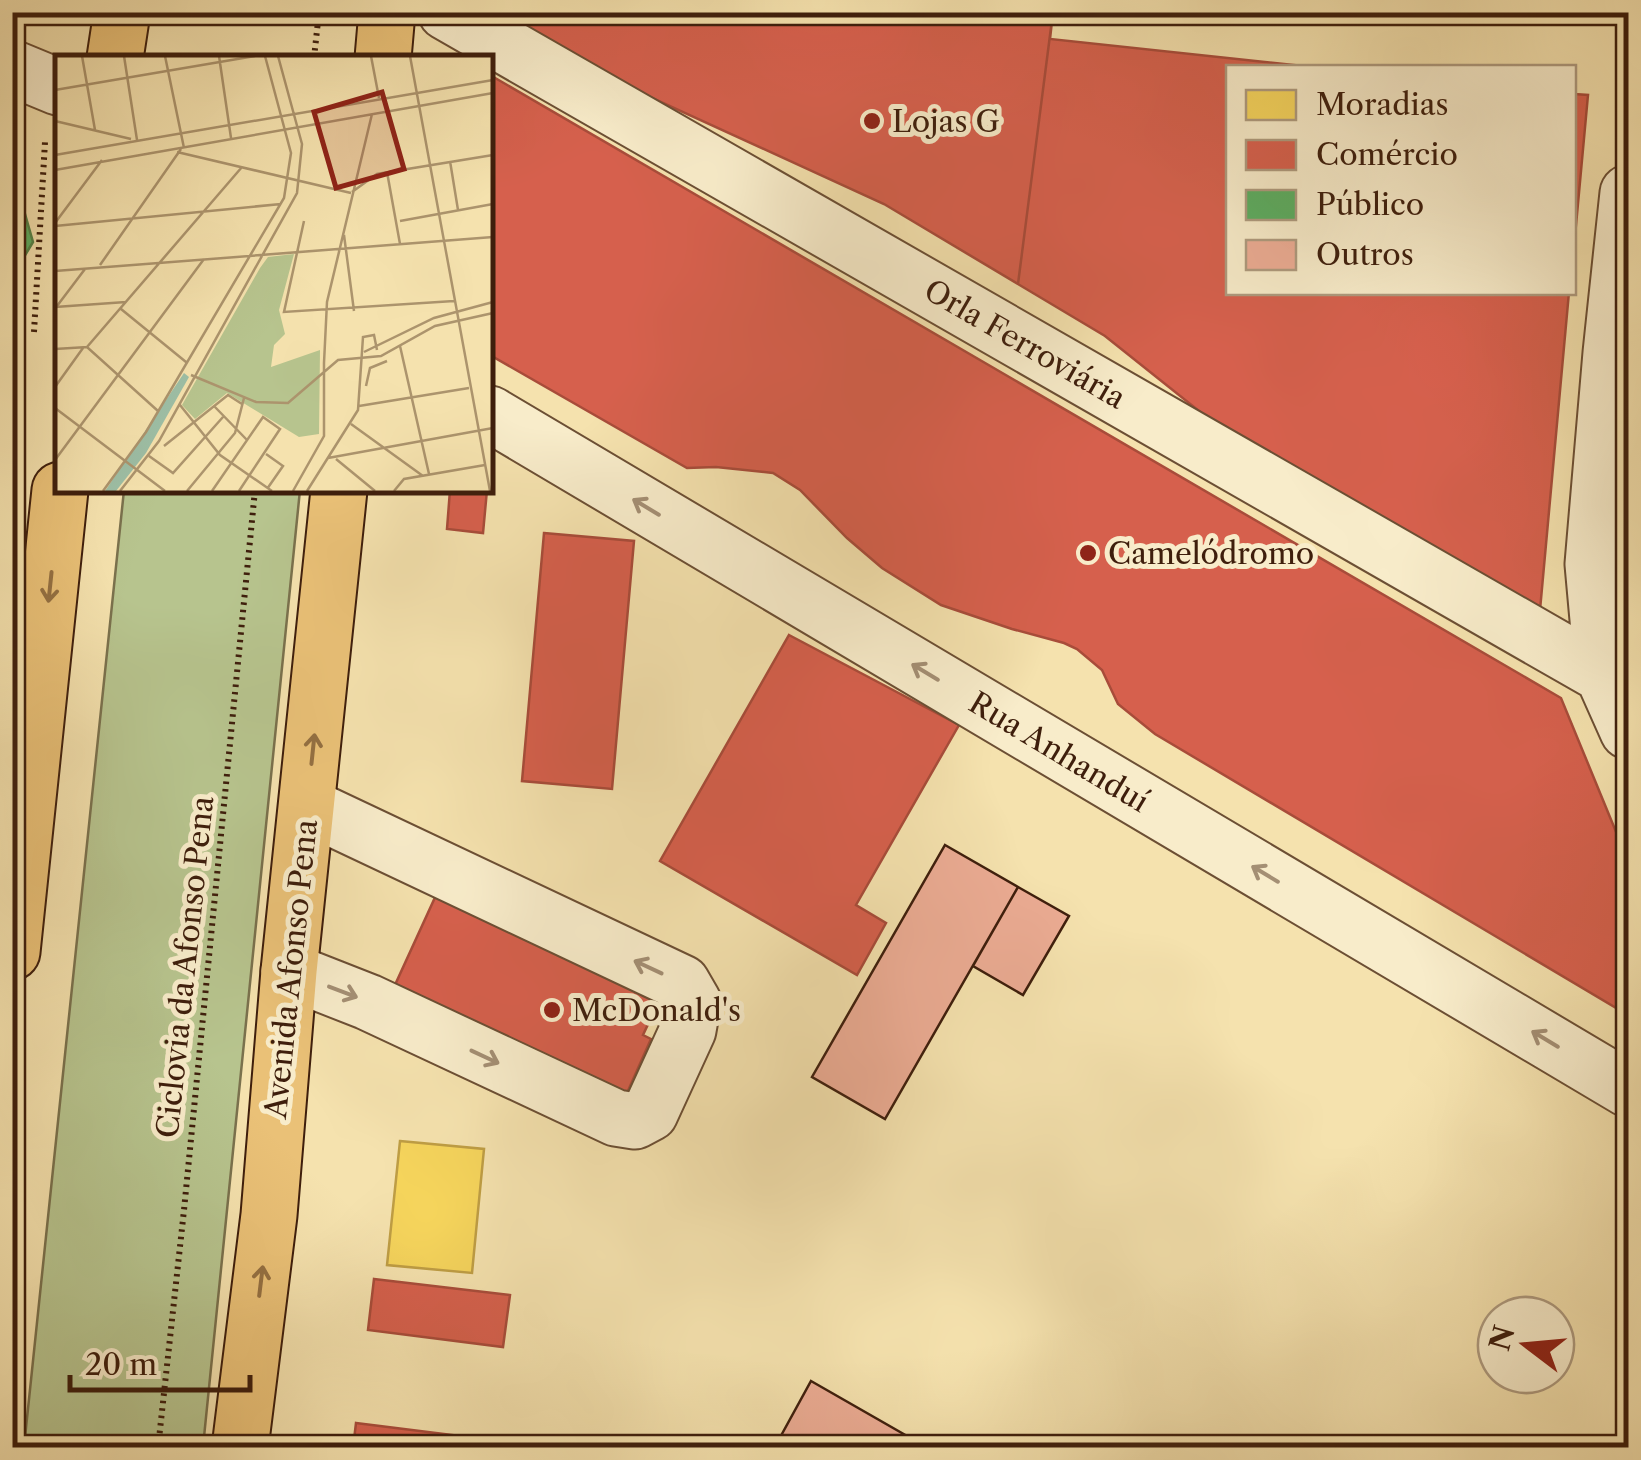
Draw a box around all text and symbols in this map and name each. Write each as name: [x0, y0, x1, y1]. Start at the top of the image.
inset map: [55, 55, 492, 492]
legend: [1226, 65, 1576, 295]
text: Moradias: [1316, 86, 1449, 123]
place label: Lojas G: [892, 103, 1000, 140]
marker: Lojas G: [861, 110, 883, 132]
text: Comércio: [1316, 136, 1458, 173]
text: Público: [1316, 186, 1424, 223]
text: Outros: [1316, 236, 1414, 273]
street label: Orla Ferroviária: [918, 271, 1132, 417]
one-way arrow: [631, 496, 661, 516]
place label: Camelódromo: [1108, 535, 1314, 572]
marker: Camelódromo: [1077, 542, 1099, 564]
one-way arrow: [40, 570, 59, 603]
one-way arrow: [911, 662, 940, 682]
street label: Rua Anhanduí: [962, 684, 1156, 820]
one-way arrow: [304, 733, 323, 765]
street label: Ciclovia da Afonso Pena: [149, 794, 221, 1140]
street label: Avenida Afonso Pena: [257, 817, 325, 1121]
one-way arrow: [1251, 863, 1280, 883]
one-way arrow: [634, 957, 664, 976]
one-way arrow: [328, 985, 358, 1003]
place label: McDonald's: [572, 992, 741, 1029]
marker: McDonald's: [541, 999, 563, 1021]
one-way arrow: [1531, 1029, 1560, 1049]
one-way arrow: [469, 1049, 499, 1068]
one-way arrow: [252, 1266, 271, 1298]
north arrow: [1476, 1295, 1576, 1395]
text: N: [1482, 1322, 1522, 1354]
scale bar: [70, 1330, 250, 1392]
text: 20 m: [85, 1346, 157, 1383]

